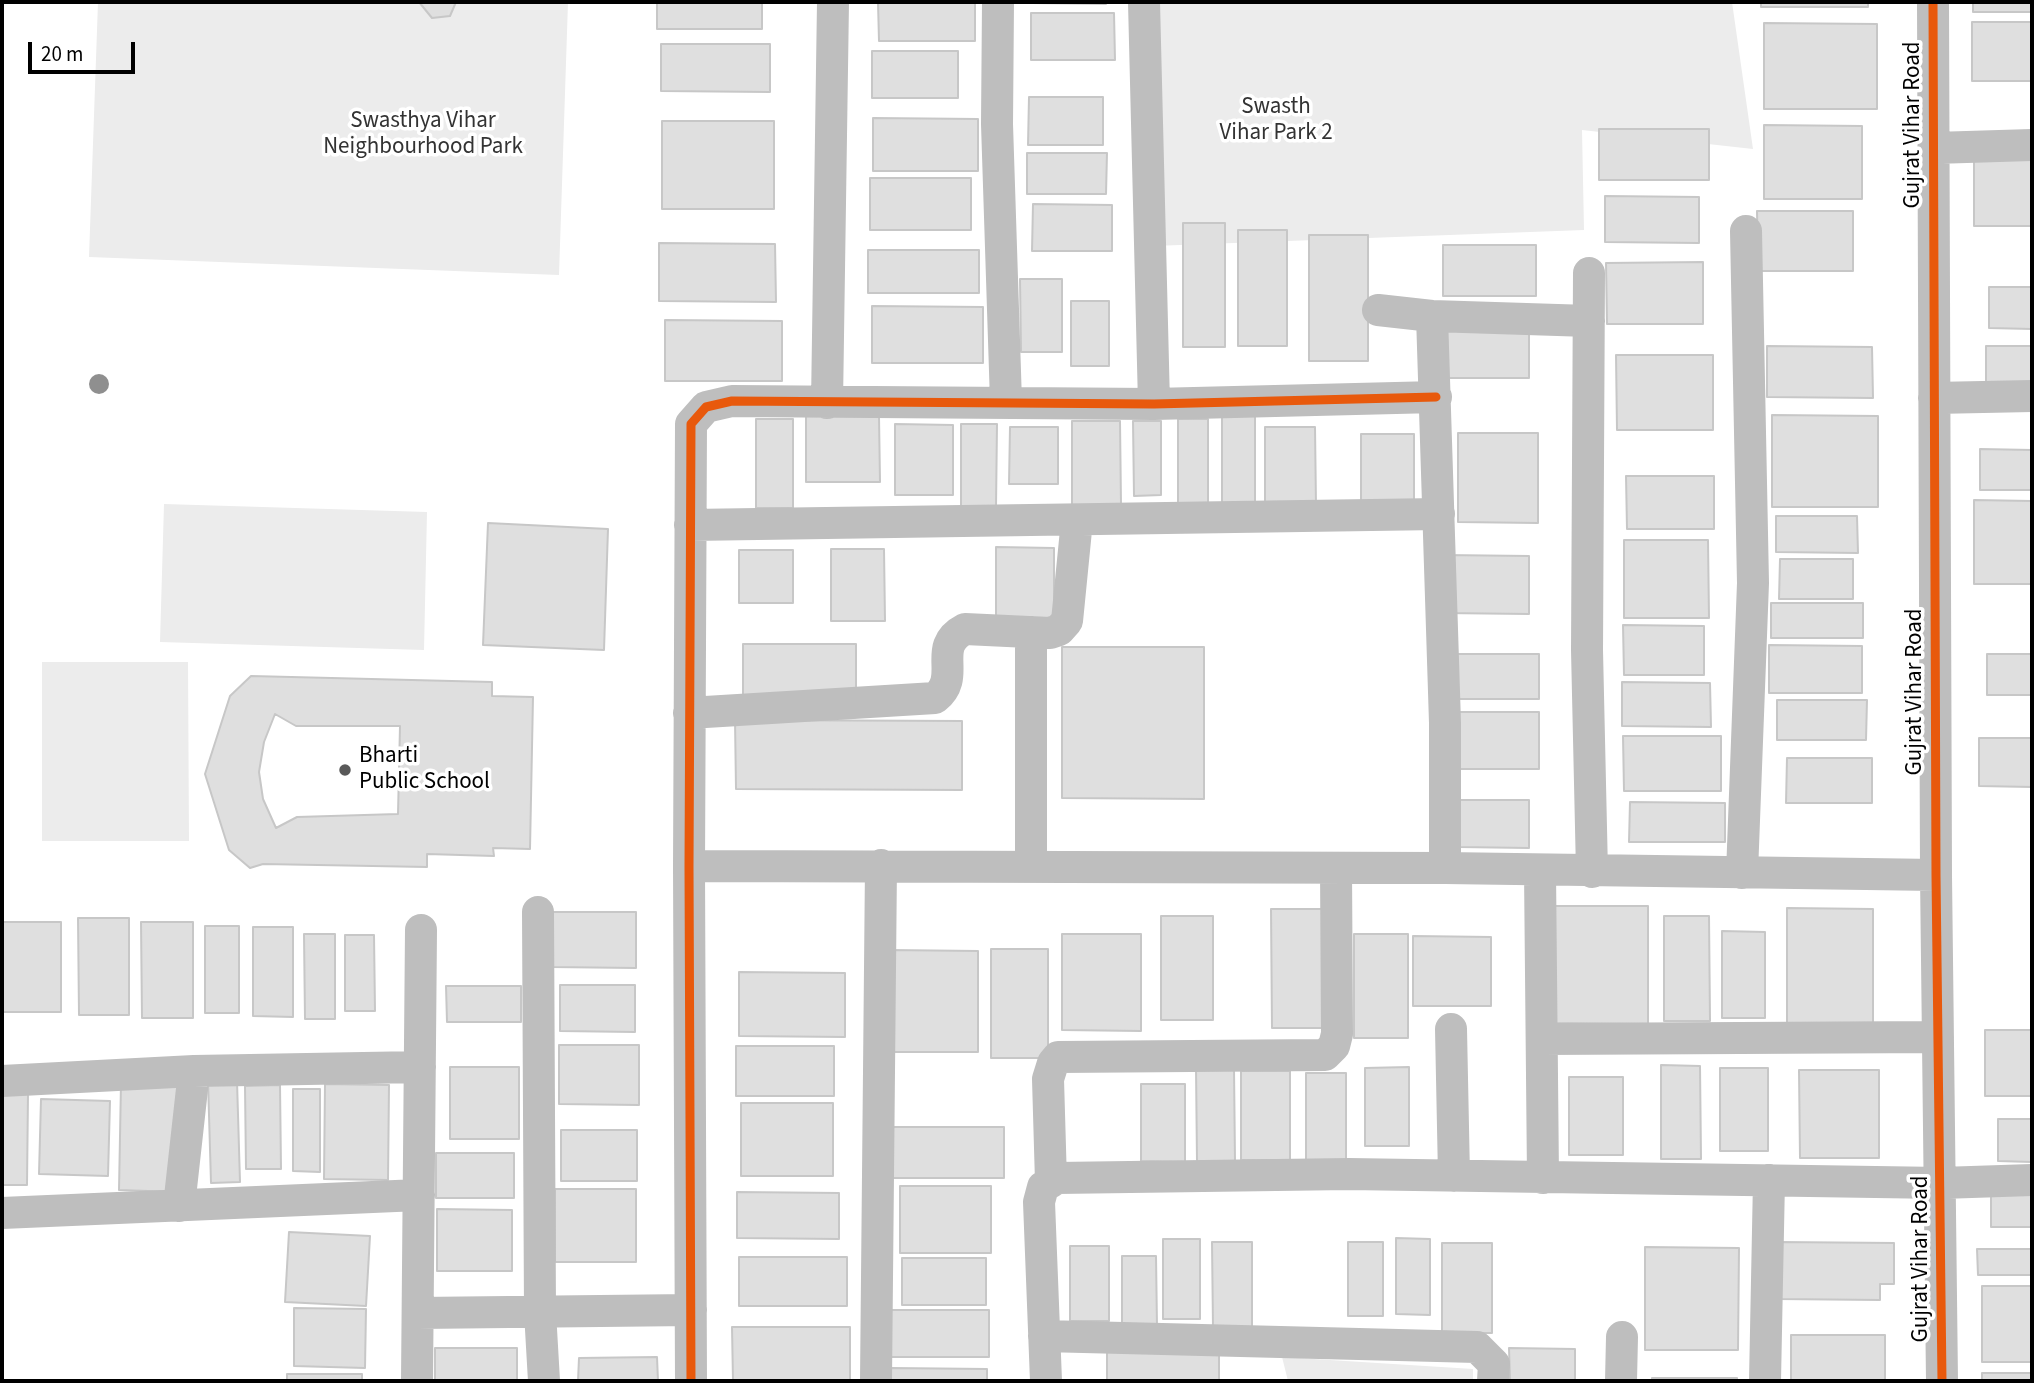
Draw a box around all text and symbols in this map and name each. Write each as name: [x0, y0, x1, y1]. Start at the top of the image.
scale bar: [32, 28, 138, 72]
text: 20 m: [41, 39, 83, 69]
street label: Gujrat Vihar Road: [1900, 41, 1928, 209]
park label: Swasth Vihar Park 2: [1219, 94, 1333, 148]
park label: Swasthya Vihar Neighbourhood Park: [323, 108, 523, 162]
street label: Gujrat Vihar Road: [1902, 608, 1930, 776]
place label: Bharti Public School: [359, 743, 490, 797]
marker: Bharti Public School: [337, 762, 353, 778]
street label: Gujrat Vihar Road: [1908, 1175, 1936, 1343]

